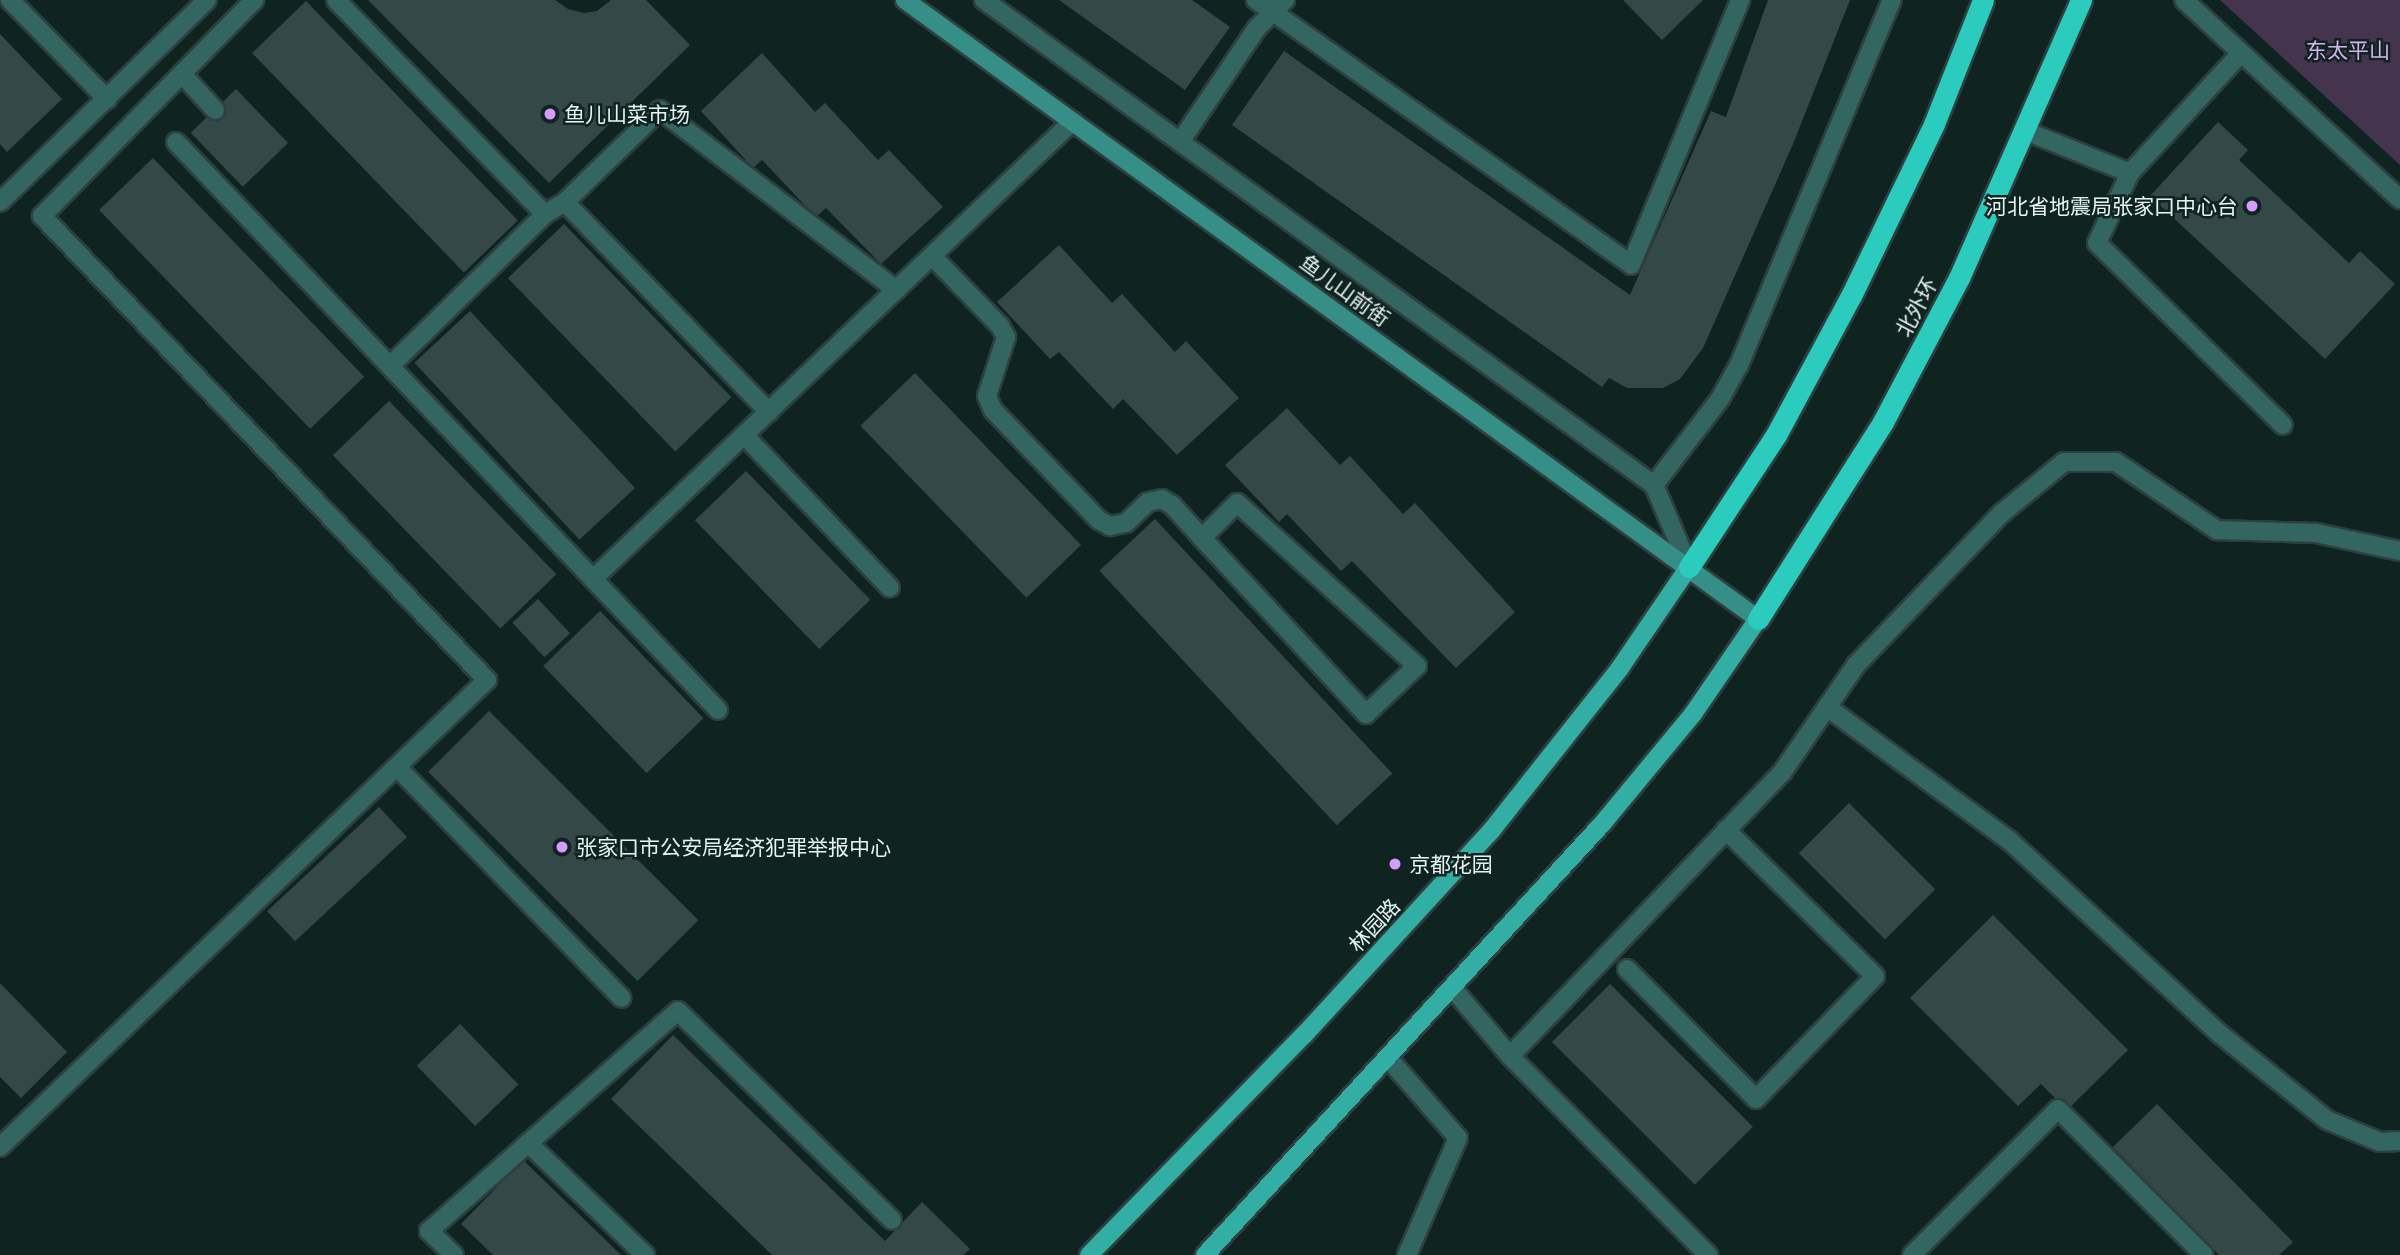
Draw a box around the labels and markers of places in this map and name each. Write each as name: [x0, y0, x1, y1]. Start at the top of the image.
place label: 鱼儿山菜市场: [564, 101, 690, 127]
marker: 鱼儿山菜市场: [542, 106, 558, 122]
place label: 河北省地震局张家口中心台: [1986, 193, 2238, 219]
marker: 河北省地震局张家口中心台: [2244, 198, 2260, 214]
place label: 张家口市公安局经济犯罪举报中心: [576, 834, 891, 860]
marker: 张家口市公安局经济犯罪举报中心: [554, 839, 570, 855]
place label: 京都花园: [1409, 851, 1493, 877]
marker: 京都花园: [1387, 856, 1403, 872]

